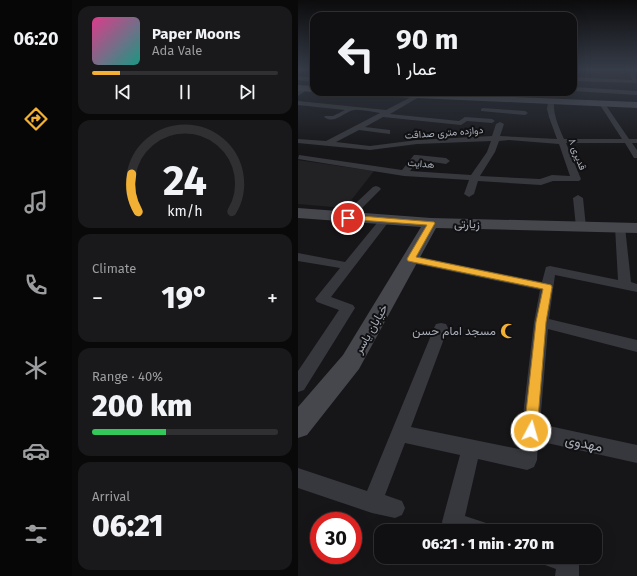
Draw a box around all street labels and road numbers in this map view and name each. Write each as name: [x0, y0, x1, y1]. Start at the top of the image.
street label: دوازده متری صداقت: [404, 124, 484, 142]
street label: قدیری ۸: [566, 137, 589, 172]
street label: هدایت: [407, 157, 435, 171]
street label: زیارتی: [454, 217, 480, 232]
street label: خیابان یاسر: [351, 302, 392, 357]
street label: مهدوی: [564, 431, 604, 456]

